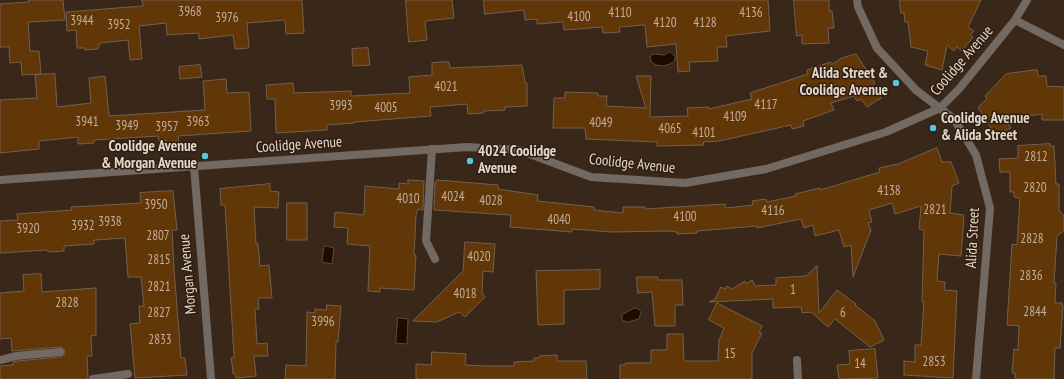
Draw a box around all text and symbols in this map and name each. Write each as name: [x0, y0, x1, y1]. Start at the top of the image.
house number: 3968: [178, 4, 202, 20]
house number: 4110: [608, 5, 632, 21]
house number: 4136: [739, 5, 763, 21]
house number: 4100: [567, 9, 591, 25]
house number: 3976: [215, 10, 239, 26]
house number: 3944: [70, 13, 94, 29]
house number: 4120: [653, 15, 677, 31]
house number: 4128: [693, 15, 717, 31]
house number: 3952: [107, 17, 131, 33]
street label: Coolidge Avenue: [927, 22, 997, 100]
place label: Alida Street & Coolidge Avenue: [799, 65, 888, 100]
marker: Alida Street & Coolidge Avenue: [891, 78, 901, 88]
house number: 4021: [434, 79, 458, 95]
house number: 4117: [754, 97, 778, 113]
house number: 3993: [329, 98, 353, 114]
house number: 4005: [374, 100, 398, 116]
house number: 4109: [723, 109, 747, 125]
place label: Coolidge Avenue & Alida Street: [941, 110, 1030, 145]
house number: 3941: [75, 114, 99, 130]
house number: 3963: [186, 114, 210, 130]
house number: 4049: [589, 115, 613, 131]
house number: 3949: [115, 118, 139, 134]
house number: 3957: [155, 119, 179, 135]
house number: 4065: [658, 121, 682, 137]
marker: Coolidge Avenue & Alida Street: [928, 123, 938, 133]
house number: 4101: [692, 125, 716, 141]
street label: Coolidge Avenue: [255, 133, 343, 157]
place label: Coolidge Avenue & Morgan Avenue: [101, 138, 197, 173]
place label: 4024 Coolidge Avenue: [478, 143, 556, 178]
house number: 2812: [1024, 149, 1048, 165]
marker: Coolidge Avenue & Morgan Avenue: [200, 151, 210, 161]
street label: Coolidge Avenue: [588, 151, 676, 177]
marker: 4024 Coolidge Avenue: [465, 156, 475, 166]
house number: 2820: [1023, 180, 1047, 196]
house number: 4138: [877, 183, 901, 199]
house number: 4024: [441, 189, 465, 205]
house number: 4010: [396, 191, 420, 207]
house number: 4028: [479, 193, 503, 209]
house number: 3950: [144, 197, 168, 213]
house number: 2821: [923, 202, 947, 218]
house number: 4116: [761, 203, 785, 219]
street label: Alida Street: [962, 207, 984, 269]
house number: 4100: [673, 209, 697, 225]
house number: 4040: [547, 212, 571, 228]
house number: 3938: [98, 214, 122, 230]
house number: 3932: [71, 218, 95, 234]
house number: 3920: [16, 221, 40, 237]
house number: 2807: [146, 228, 170, 244]
house number: 2828: [1020, 231, 1044, 247]
street label: Morgan Avenue: [176, 233, 200, 315]
house number: 4020: [467, 249, 491, 265]
house number: 2815: [147, 252, 171, 268]
house number: 2836: [1019, 268, 1043, 284]
house number: 2821: [147, 279, 171, 295]
house number: 1: [790, 282, 796, 298]
house number: 4018: [453, 286, 477, 302]
house number: 2828: [55, 295, 79, 311]
house number: 2844: [1023, 304, 1047, 320]
house number: 2827: [147, 305, 171, 321]
house number: 6: [840, 305, 846, 321]
house number: 3996: [311, 314, 335, 330]
house number: 2833: [148, 332, 172, 348]
house number: 15: [724, 346, 736, 362]
house number: 2853: [922, 354, 946, 370]
house number: 14: [854, 356, 866, 372]

